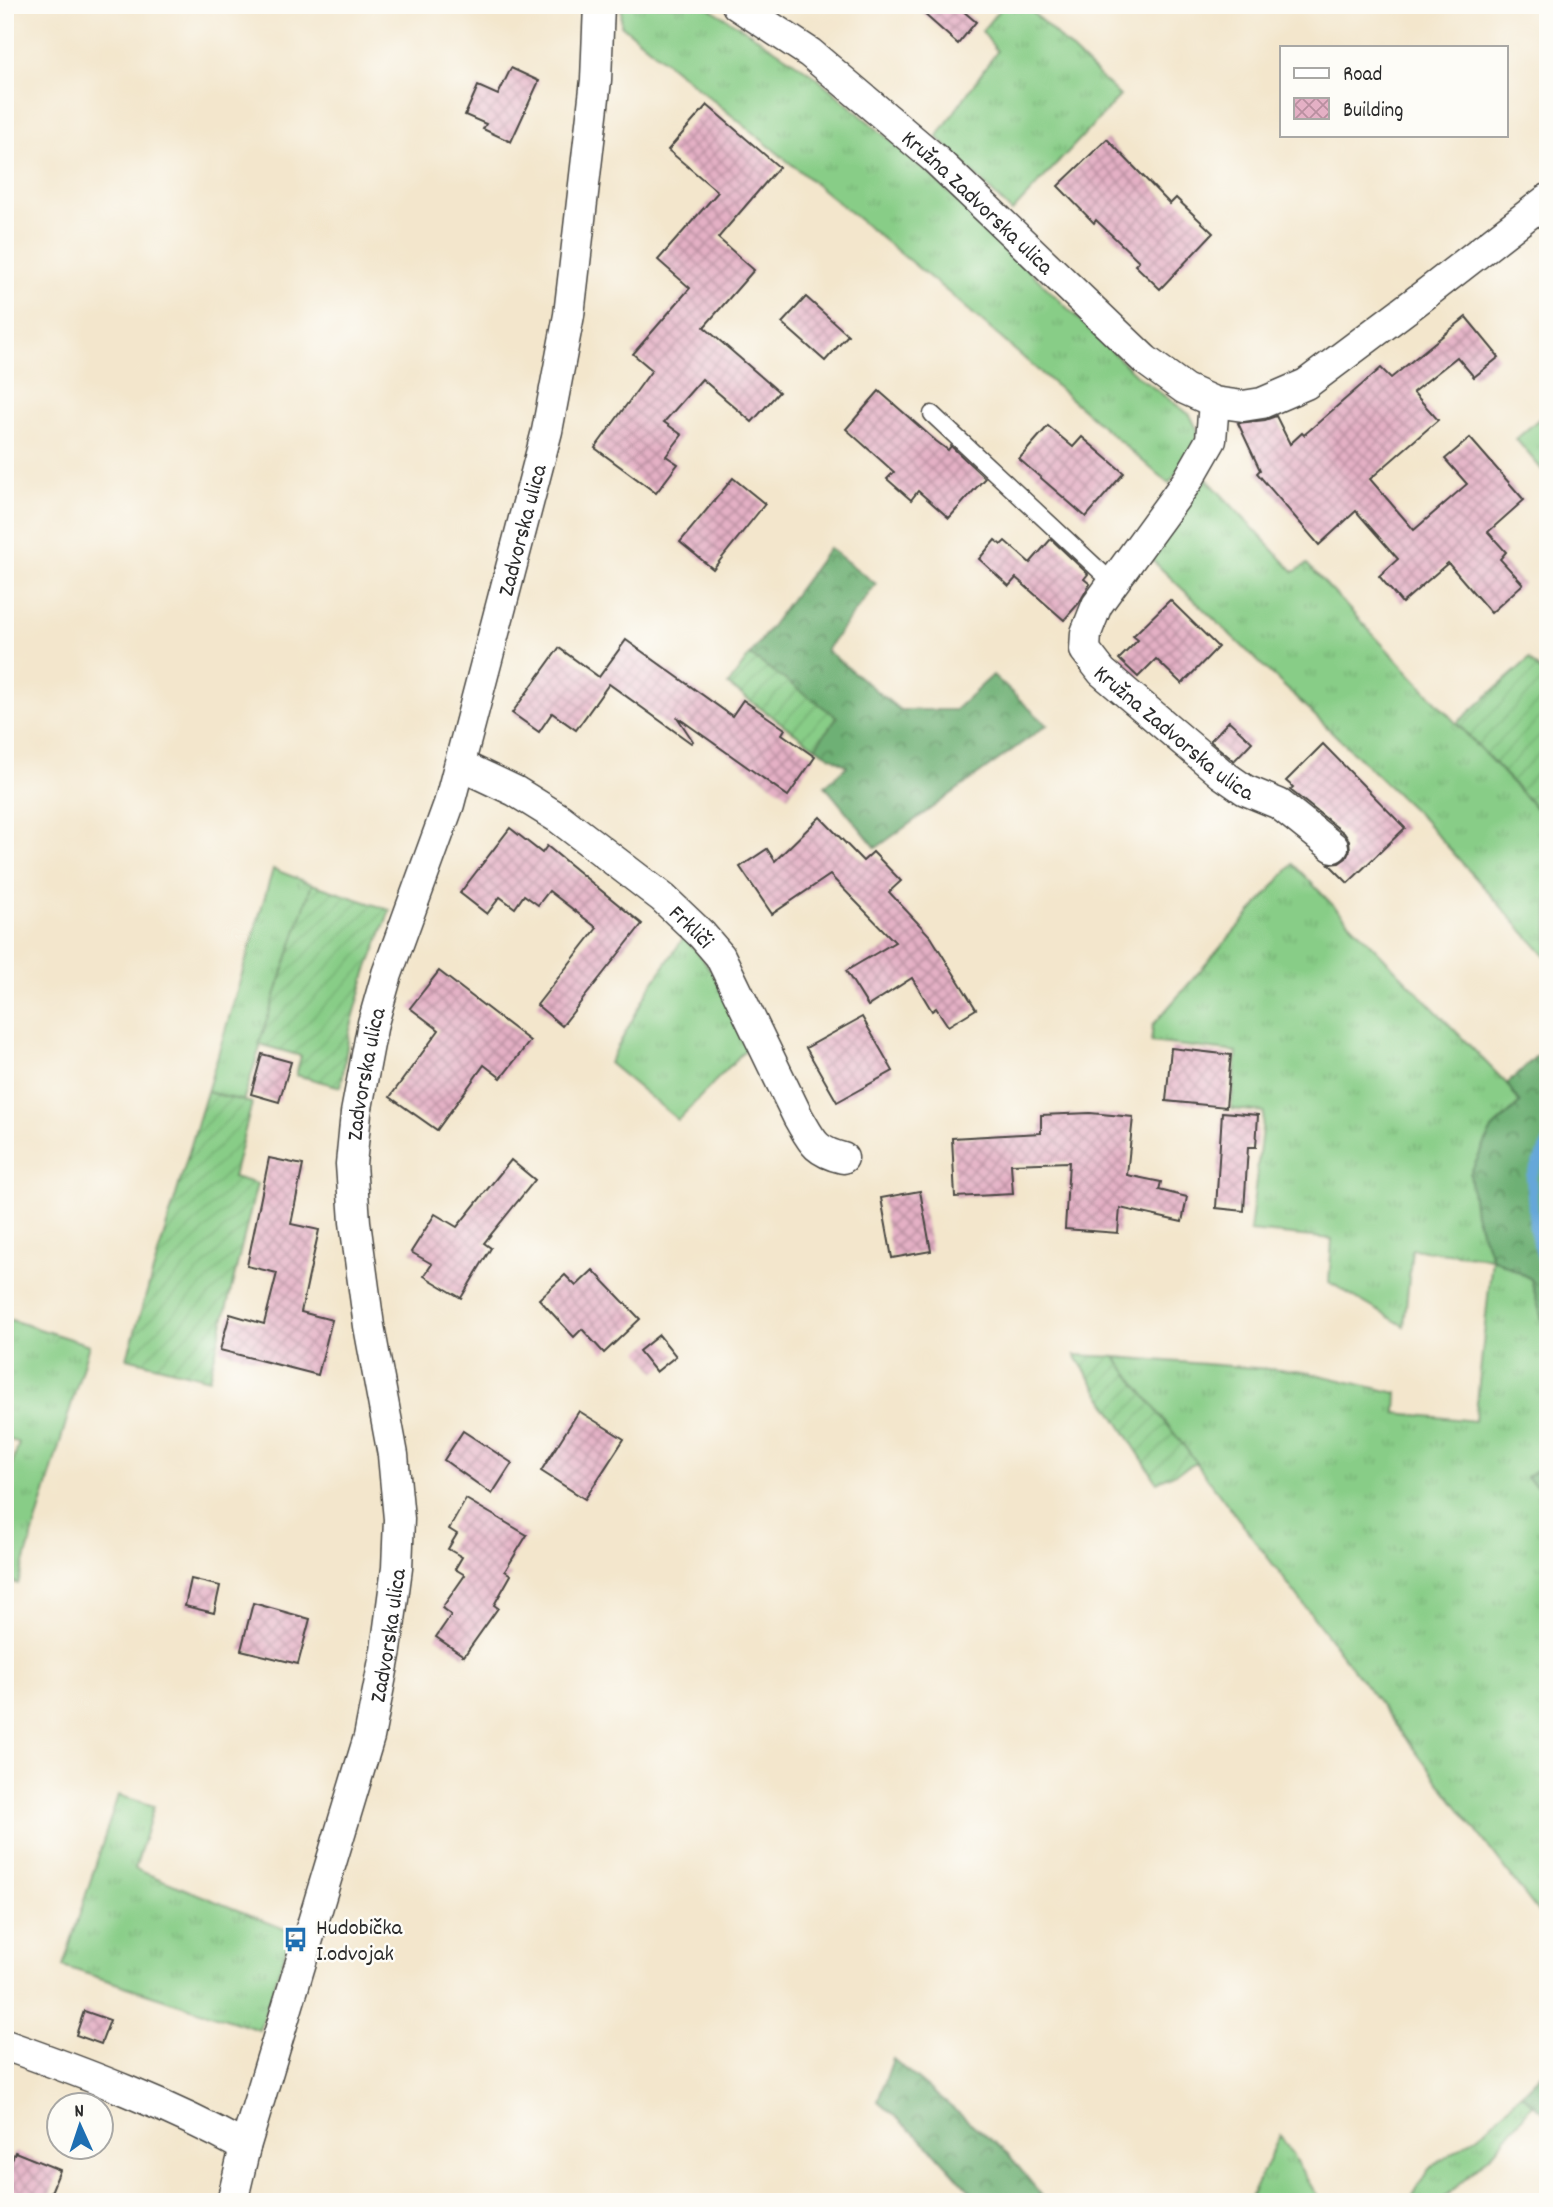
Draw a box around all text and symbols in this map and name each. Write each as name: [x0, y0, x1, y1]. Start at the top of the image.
legend: [1280, 46, 1508, 136]
text: Road: [1343, 61, 1382, 91]
text: Building: [1343, 97, 1403, 127]
street label: Kružna Zadvorska ulica: [893, 124, 1061, 285]
street label: Zadvorska ulica: [491, 460, 558, 600]
street label: Kružna Zadvorska ulica: [1085, 659, 1259, 812]
street label: Frkliči: [660, 899, 720, 957]
street label: Zadvorska ulica: [340, 1003, 397, 1142]
street label: Zadvorska ulica: [363, 1566, 417, 1706]
place label: Hudobička I.odvojak: [316, 1913, 404, 1972]
bus stop icon: Hudobička I.odvojak: [282, 1925, 310, 1953]
north arrow: [46, 2092, 116, 2162]
text: N: [74, 2099, 85, 2126]

